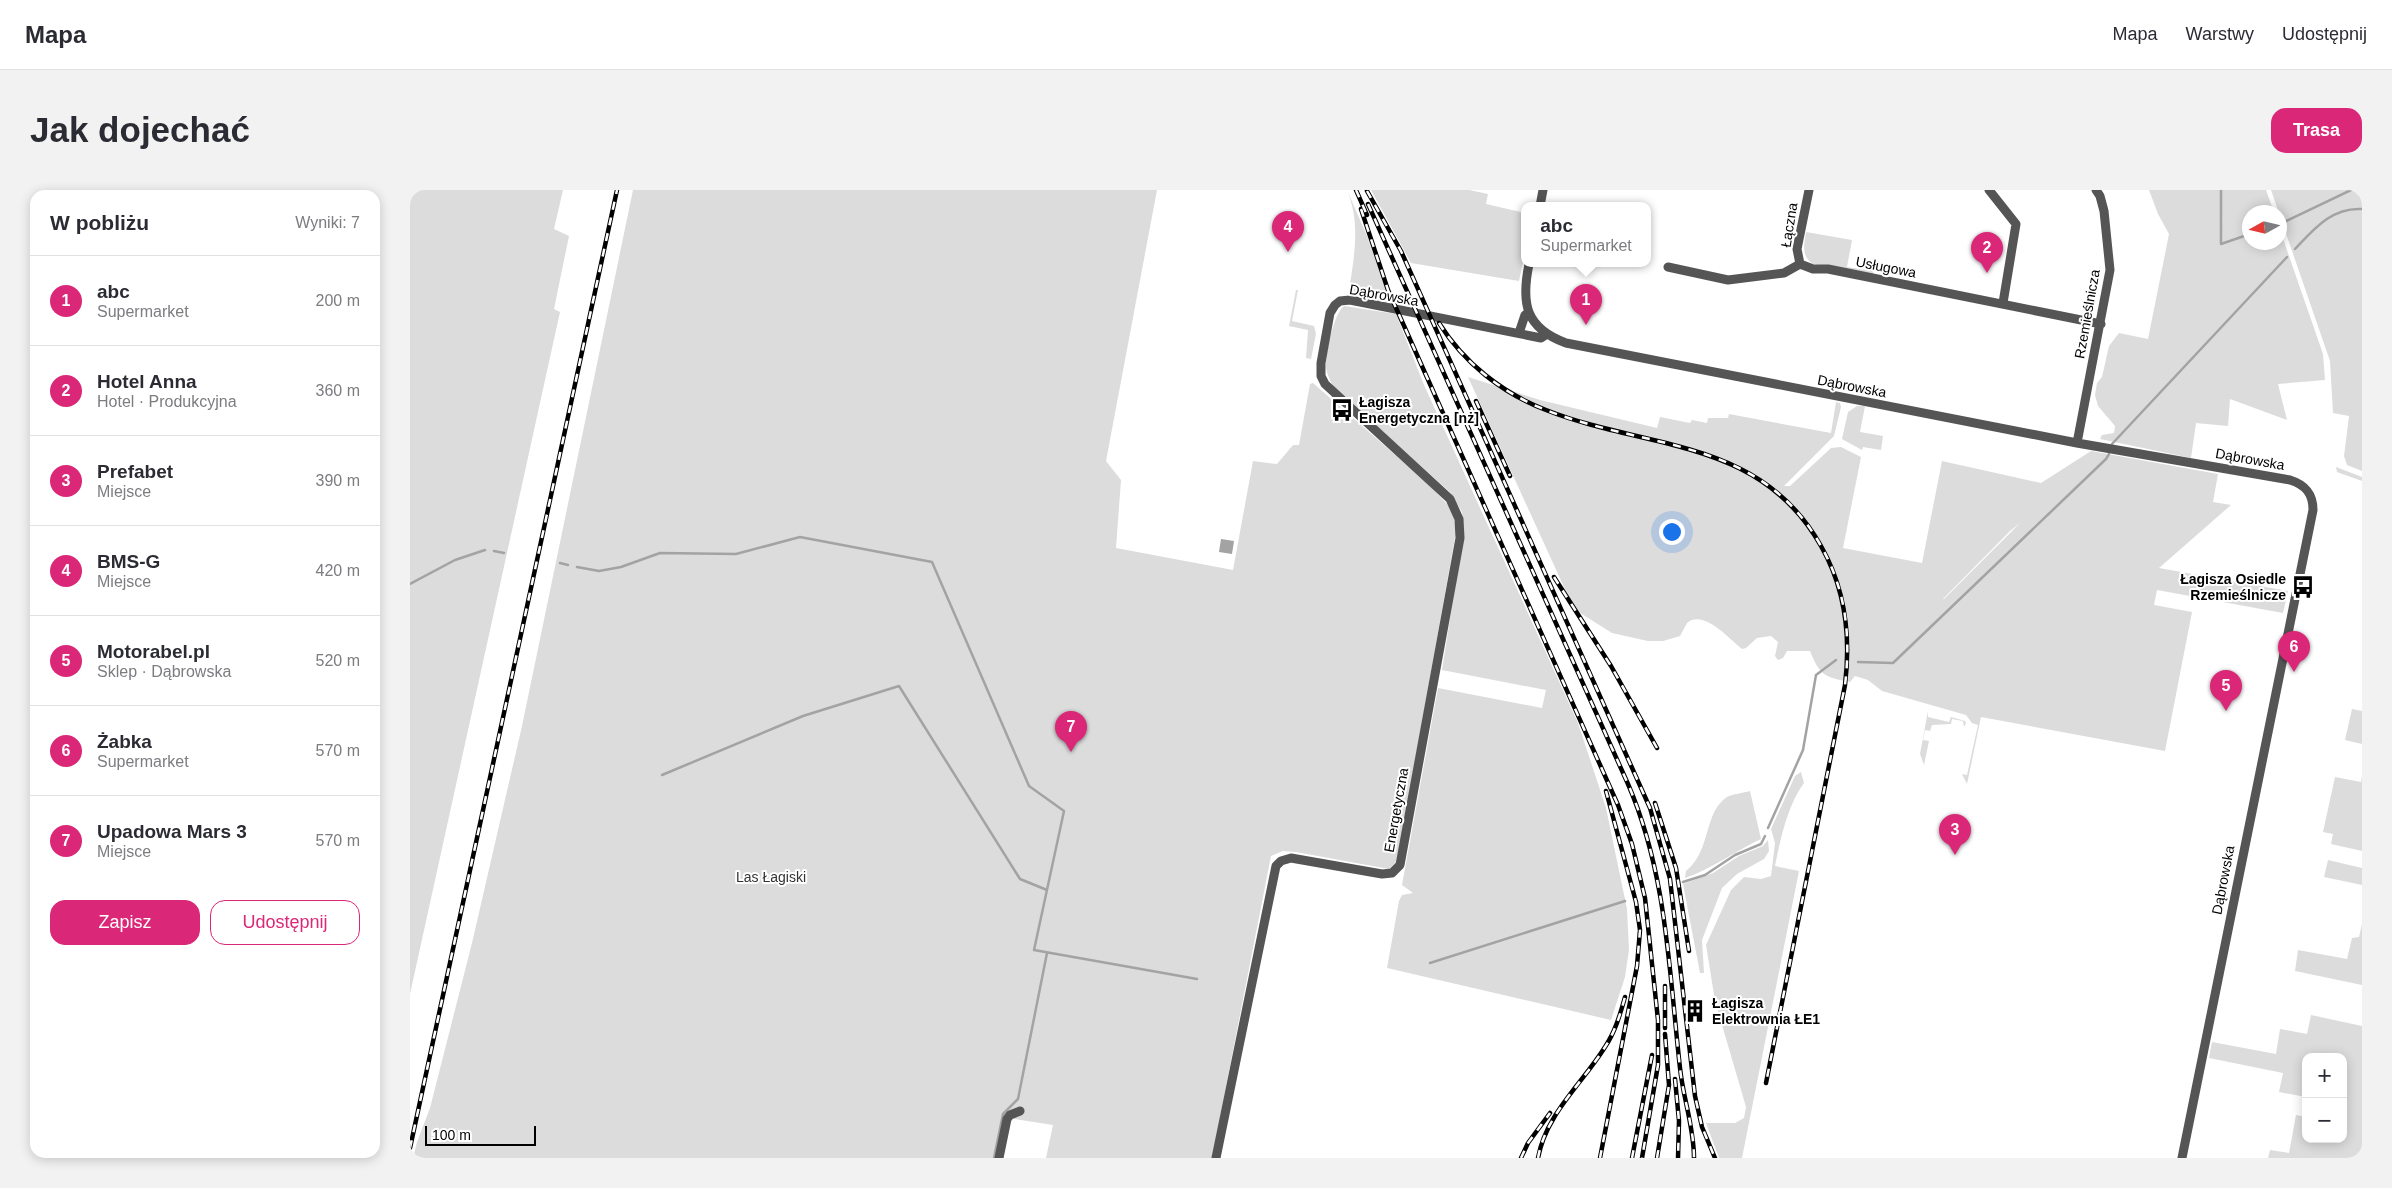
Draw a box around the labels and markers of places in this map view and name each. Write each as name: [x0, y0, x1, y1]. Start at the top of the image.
pin: 4: [1272, 211, 1304, 252]
pin: 2: [1971, 232, 2003, 273]
pin: 1: [1570, 284, 1602, 325]
place label: Łagisza Energetyczna [nż]: [1359, 394, 1479, 426]
bus stop icon: Łagisza Energetyczna [nż]: [1329, 397, 1355, 423]
place label: Łagisza Osiedle Rzemieślnicze: [2180, 571, 2286, 603]
bus stop icon: Łagisza Osiedle Rzemieślnicze: [2290, 574, 2316, 600]
pin: 6: [2278, 631, 2310, 672]
pin: 5: [2210, 670, 2242, 711]
pin: 7: [1055, 711, 1087, 752]
pin: 3: [1939, 814, 1971, 855]
place label: Łagisza Elektrownia ŁE1: [1712, 995, 1820, 1027]
building icon: Łagisza Elektrownia ŁE1: [1682, 998, 1708, 1024]

